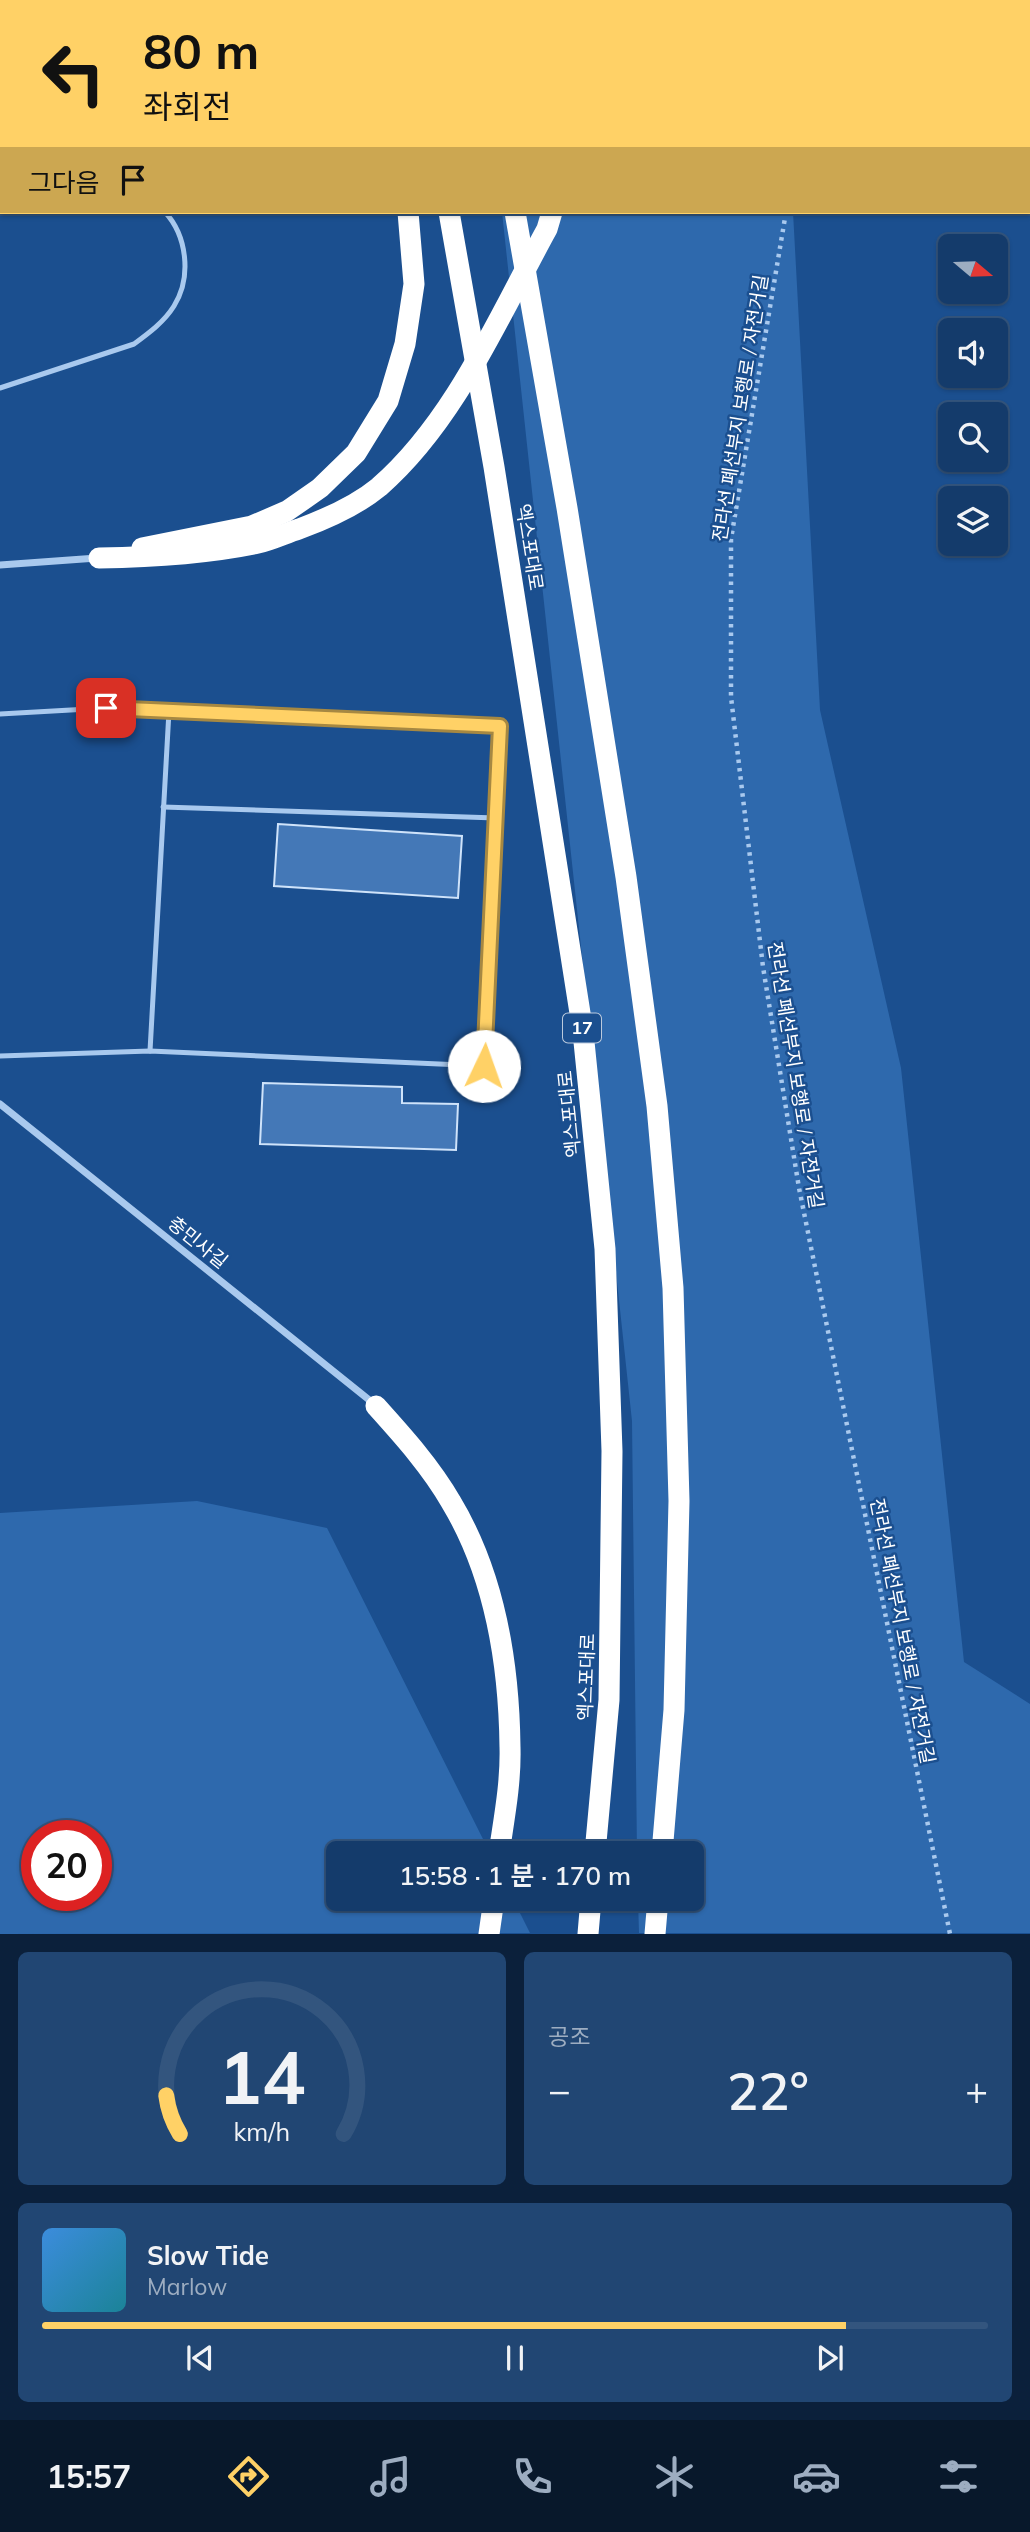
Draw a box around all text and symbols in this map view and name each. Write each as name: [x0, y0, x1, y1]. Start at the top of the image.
text: 80 m: [143, 20, 259, 81]
icon: left: [28, 28, 119, 119]
text: 좌회전: [143, 86, 231, 126]
icon: arrive: [114, 161, 152, 199]
text: 그다음: [28, 166, 100, 199]
north arrow: [938, 234, 1008, 304]
map controls: [938, 234, 1008, 556]
street label: 전라선 폐선부지 보행로 / 자전거길: [707, 273, 773, 543]
button: sound: [938, 318, 1008, 388]
button: search: [938, 402, 1008, 472]
button: layers: [938, 486, 1008, 556]
street label: 엑스포대로: [511, 502, 549, 592]
pin: [76, 678, 136, 738]
icon: arrive: [87, 689, 125, 727]
street label: 전라선 폐선부지 보행로 / 자전거길: [763, 940, 829, 1210]
road number: 17: [563, 1014, 601, 1042]
position arrow: [447, 1029, 521, 1103]
street label: 엑스포대로: [552, 1069, 586, 1159]
street label: 충민사길: [163, 1211, 233, 1273]
street label: 전라선 폐선부지 보행로 / 자전거길: [865, 1496, 941, 1766]
street label: 엑스포대로: [572, 1633, 600, 1721]
speed limit sign: 20: [21, 1820, 112, 1911]
text: 15:58 · 1 분 · 170 m: [399, 1859, 631, 1892]
text: 공조: [548, 2022, 590, 2051]
text: 14: [218, 2032, 306, 2123]
text: 22°: [727, 2058, 809, 2123]
text: −: [548, 2066, 571, 2114]
text: +: [965, 2066, 988, 2114]
text: km/h: [234, 2116, 290, 2147]
text: Slow Tide: [147, 2239, 269, 2272]
text: Marlow: [147, 2272, 227, 2301]
icon: previous: [181, 2339, 219, 2377]
icon: pause: [496, 2339, 534, 2377]
icon: next: [811, 2339, 849, 2377]
icon: directions: [224, 2452, 273, 2501]
icon: music: [366, 2452, 415, 2501]
icon: phone: [508, 2452, 557, 2501]
icon: climate: [650, 2452, 699, 2501]
icon: car: [792, 2452, 841, 2501]
icon: filters: [934, 2452, 983, 2501]
text: 15:57: [47, 2456, 131, 2496]

